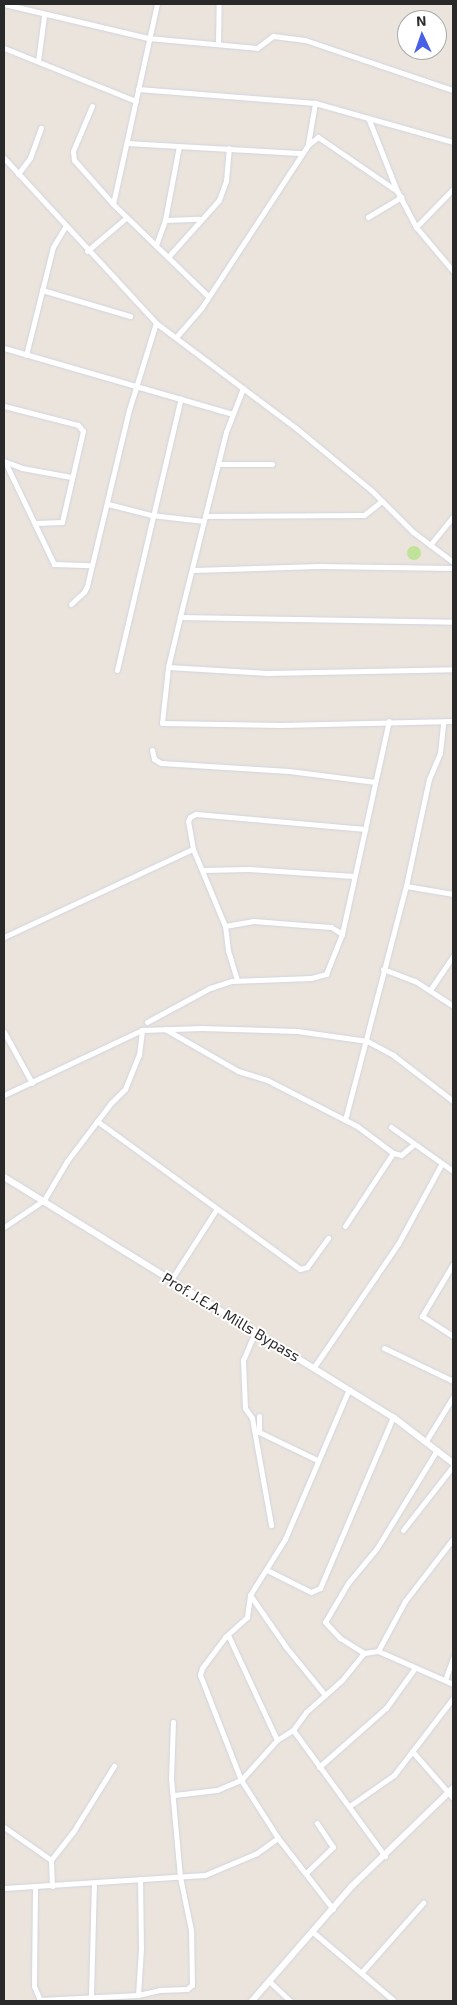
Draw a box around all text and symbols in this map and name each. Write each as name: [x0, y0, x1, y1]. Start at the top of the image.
north arrow: [397, 10, 447, 60]
text: N: [416, 12, 427, 29]
street label: Prof. J.E.A. Mills Bypass: [159, 1269, 303, 1365]

